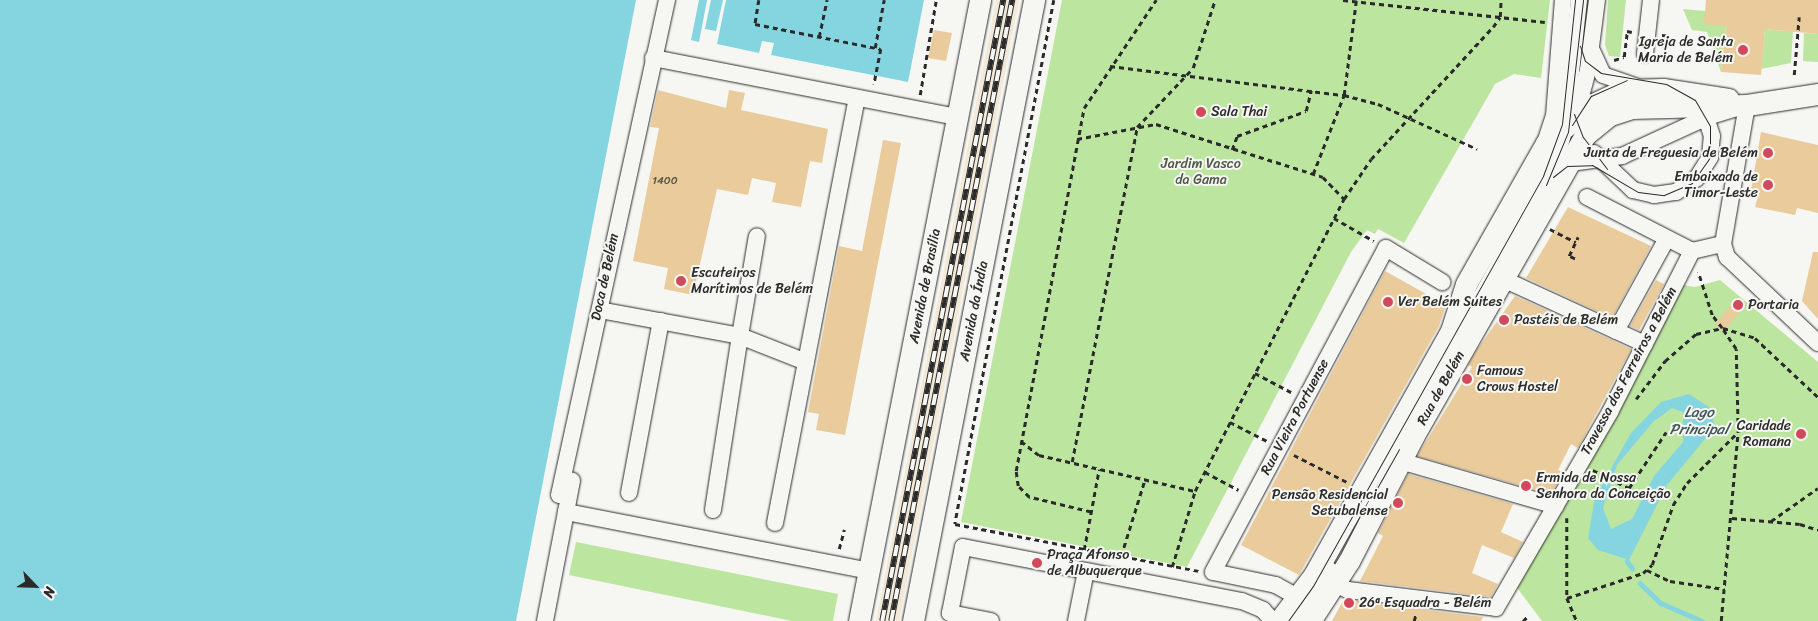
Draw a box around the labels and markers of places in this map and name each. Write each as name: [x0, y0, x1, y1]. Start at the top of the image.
place label: Igreja de Santa Maria de Belém: [1638, 34, 1733, 66]
marker: Igreja de Santa Maria de Belém: [1737, 44, 1749, 56]
place label: Sala Thai: [1211, 104, 1267, 120]
marker: Sala Thai: [1195, 106, 1207, 118]
place label: Junta de Freguesia de Belém: [1583, 145, 1758, 161]
marker: Junta de Freguesia de Belém: [1762, 147, 1774, 159]
place label: Embaixada de Timor-Leste: [1674, 169, 1758, 202]
marker: Embaixada de Timor-Leste: [1762, 179, 1774, 191]
place label: Escuteiros Marítimos de Belém: [691, 265, 813, 298]
marker: Escuteiros Marítimos de Belém: [675, 275, 687, 287]
place label: Ver Belém Suites: [1398, 294, 1503, 310]
marker: Ver Belém Suites: [1382, 296, 1394, 308]
place label: Portaria: [1748, 297, 1799, 313]
marker: Portaria: [1732, 299, 1744, 311]
place label: Pastéis de Belém: [1514, 312, 1619, 328]
marker: Pastéis de Belém: [1498, 314, 1510, 326]
place label: Famous Crows Hostel: [1477, 363, 1558, 396]
marker: Famous Crows Hostel: [1461, 373, 1473, 385]
place label: Caridade Romana: [1737, 418, 1791, 451]
marker: Caridade Romana: [1795, 428, 1807, 440]
place label: Ermida de Nossa Senhora da Conceição: [1536, 470, 1671, 502]
marker: Ermida de Nossa Senhora da Conceição: [1520, 480, 1532, 492]
place label: Pensão Residencial Setubalense: [1271, 487, 1388, 520]
marker: Pensão Residencial Setubalense: [1392, 497, 1404, 509]
place label: Praça Afonso de Albuquerque: [1047, 547, 1142, 580]
marker: Praça Afonso de Albuquerque: [1031, 557, 1043, 569]
place label: 26ª Esquadra - Belém: [1359, 595, 1492, 611]
marker: 26ª Esquadra - Belém: [1343, 597, 1355, 609]

